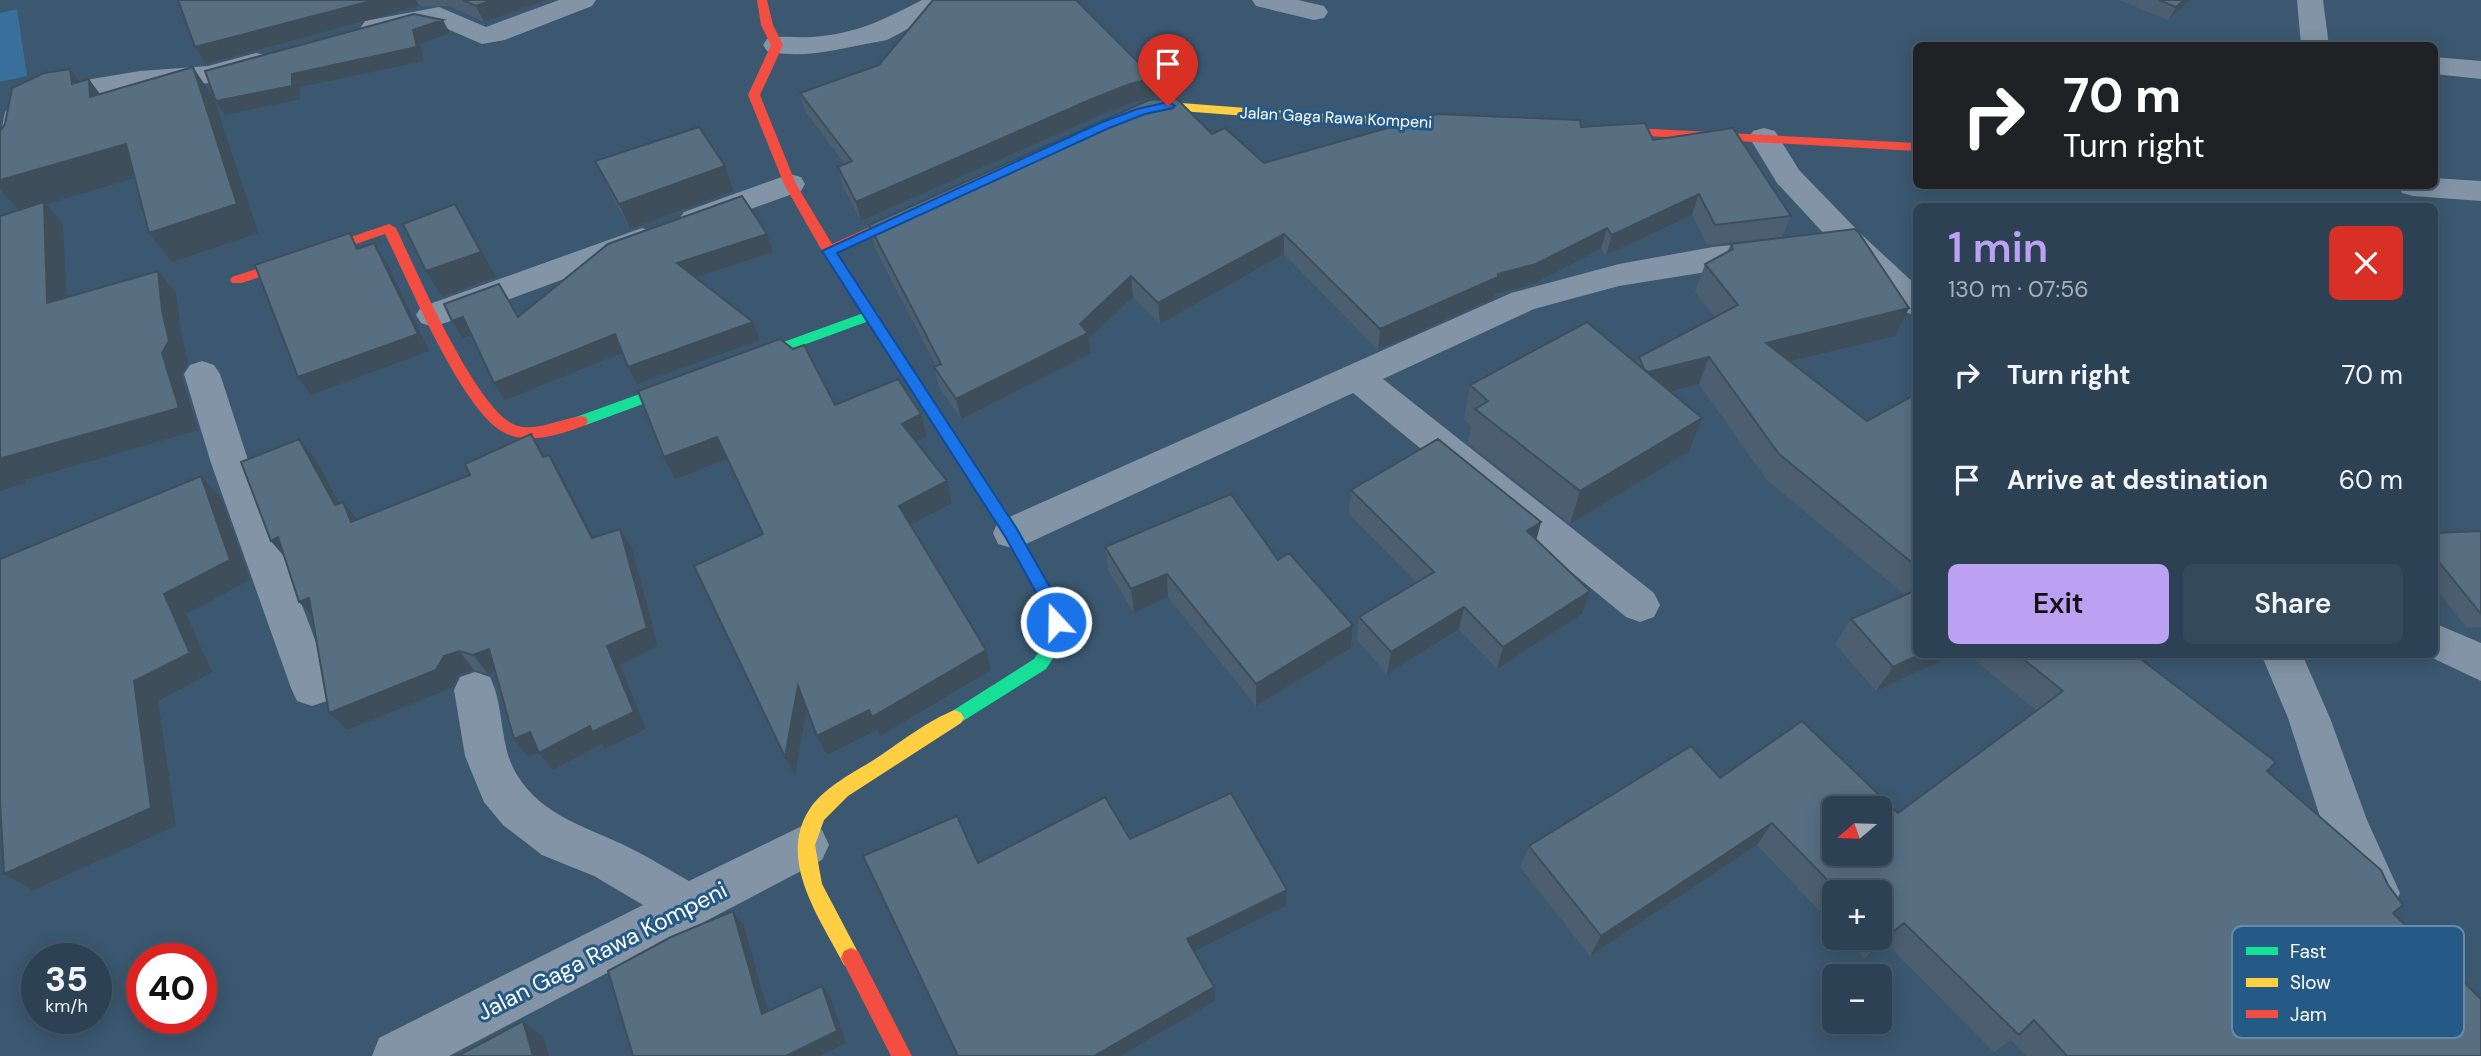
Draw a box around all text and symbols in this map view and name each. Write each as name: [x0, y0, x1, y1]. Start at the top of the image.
pin: [1138, 34, 1198, 106]
icon: arrive: [1149, 45, 1187, 83]
text: 70 m: [2063, 63, 2181, 127]
icon: right: [1948, 70, 2039, 161]
street label: Jalan Gaga Rawa Kompeni: [1239, 102, 1433, 133]
text: Turn right: [2063, 125, 2205, 167]
text: 1 min: [1948, 220, 2048, 275]
button: close: [2329, 226, 2403, 300]
text: 130 m · 07:56: [1948, 274, 2089, 304]
icon: right: [1948, 356, 1986, 394]
text: Turn right: [2007, 358, 2131, 392]
text: 70 m: [2342, 358, 2403, 392]
icon: arrive: [1948, 461, 1986, 499]
text: Arrive at destination: [2007, 463, 2268, 497]
text: 60 m: [2339, 463, 2403, 497]
button: Exit: [1948, 564, 2169, 644]
button: Share: [2183, 564, 2403, 644]
position arrow: [1019, 585, 1093, 659]
north arrow: [1822, 796, 1892, 866]
map controls: [1822, 796, 1892, 1034]
street label: Jalan Gaga Rawa Kompeni: [472, 875, 732, 1027]
button: +: [1822, 880, 1892, 950]
legend: [2232, 926, 2464, 1038]
text: Fast: [2290, 939, 2326, 964]
speed limit sign: 40: [126, 943, 217, 1034]
text: 35: [45, 956, 88, 1002]
button: −: [1822, 964, 1892, 1034]
text: Slow: [2290, 970, 2331, 995]
text: km/h: [45, 994, 88, 1018]
text: Jam: [2290, 1002, 2327, 1027]

